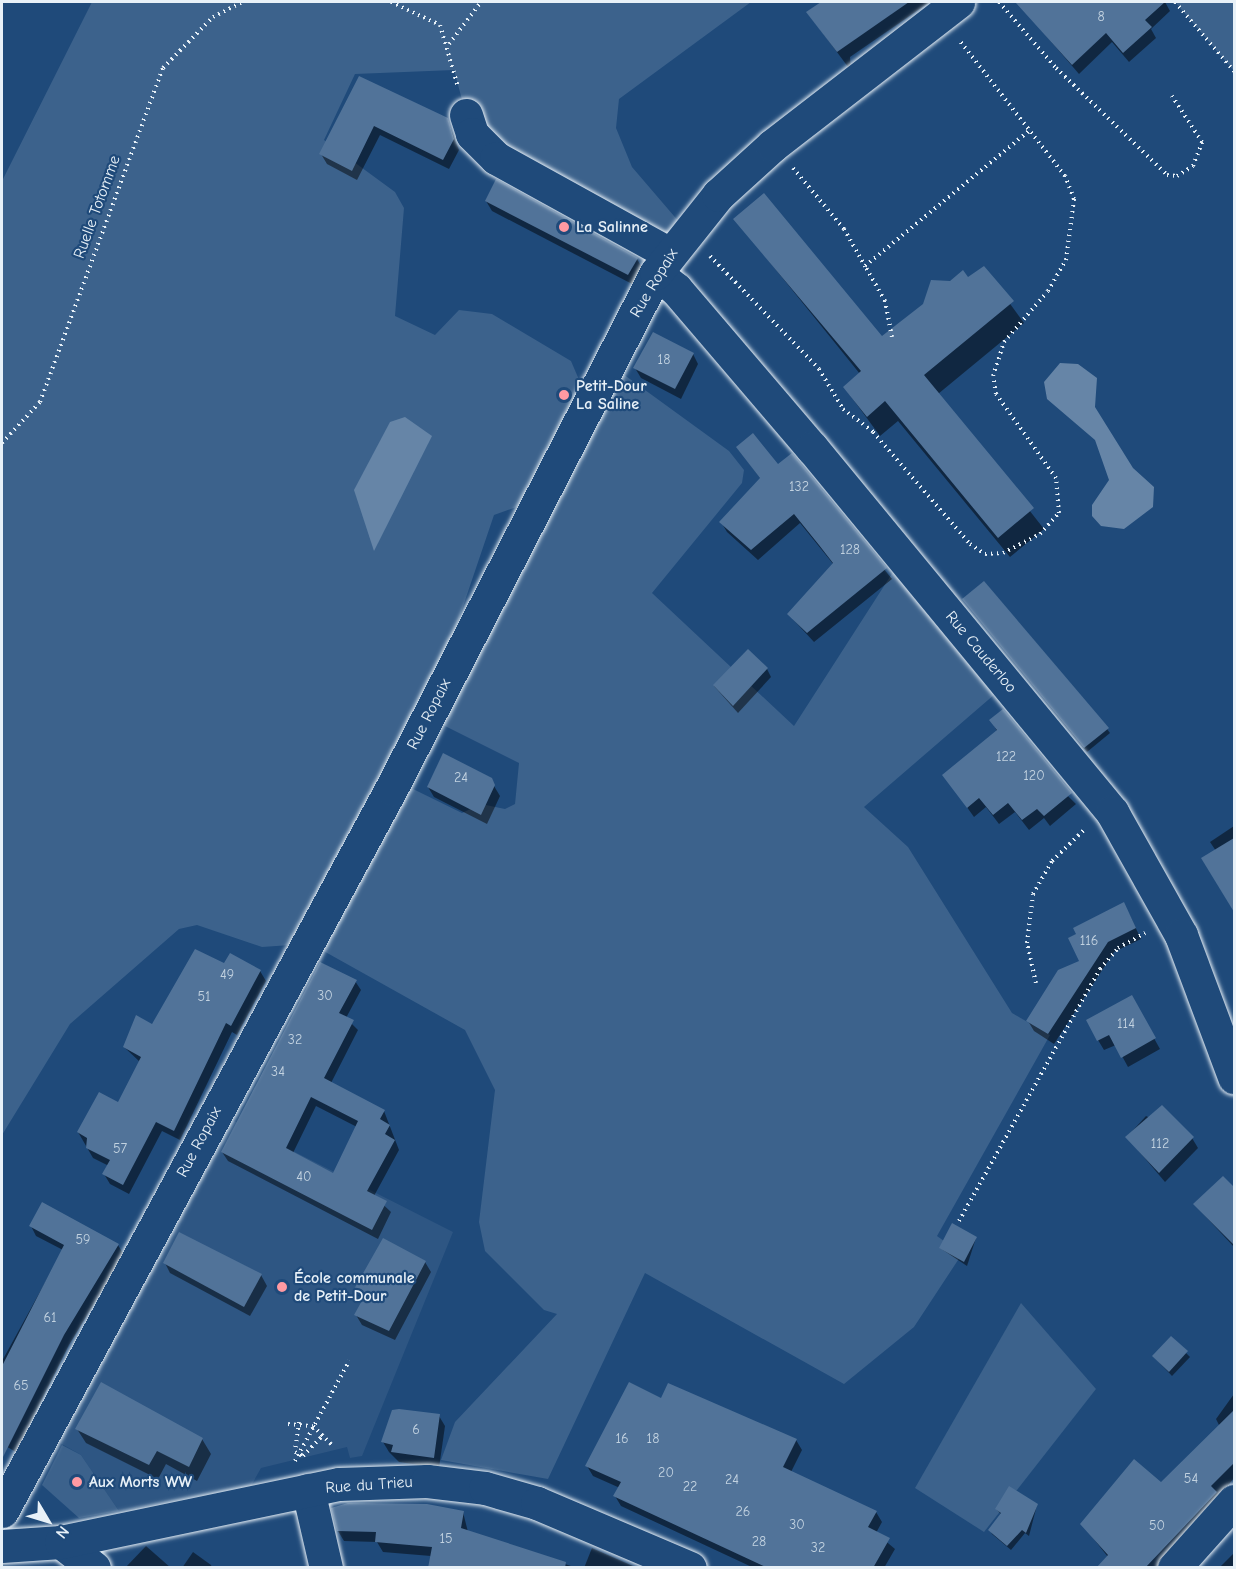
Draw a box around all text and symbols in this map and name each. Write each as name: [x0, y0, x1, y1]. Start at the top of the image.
house number: 8: [1097, 9, 1105, 25]
street label: Ruelle Totomme: [69, 153, 125, 261]
place label: La Salinne: [576, 217, 648, 237]
marker: La Salinne: [557, 220, 571, 234]
street label: Rue Ropaix: [626, 245, 682, 321]
house number: 18: [658, 352, 670, 368]
place label: Petit-Dour La Saline: [576, 376, 647, 414]
marker: Petit-Dour La Saline: [557, 388, 571, 402]
house number: 132: [789, 479, 809, 495]
house number: 128: [840, 542, 860, 558]
street label: Rue Cauderloo: [941, 607, 1021, 697]
street label: Rue Ropaix: [403, 675, 455, 753]
house number: 122: [996, 749, 1016, 765]
house number: 120: [1023, 768, 1045, 784]
house number: 24: [454, 770, 468, 786]
house number: 116: [1080, 933, 1098, 949]
house number: 49: [220, 967, 234, 983]
house number: 30: [317, 988, 333, 1004]
house number: 51: [197, 989, 211, 1005]
house number: 114: [1117, 1016, 1135, 1032]
house number: 32: [288, 1032, 302, 1048]
house number: 34: [271, 1064, 285, 1080]
street label: Rue Ropaix: [172, 1104, 226, 1180]
house number: 112: [1151, 1136, 1169, 1152]
house number: 57: [113, 1141, 127, 1157]
house number: 40: [296, 1169, 312, 1185]
house number: 59: [75, 1232, 91, 1248]
place label: École communale de Petit-Dour: [294, 1268, 415, 1306]
marker: École communale de Petit-Dour: [275, 1280, 289, 1294]
house number: 61: [43, 1310, 57, 1326]
house number: 65: [13, 1378, 29, 1394]
house number: 6: [412, 1422, 420, 1438]
house number: 16: [615, 1431, 629, 1447]
house number: 18: [647, 1431, 659, 1447]
house number: 20: [658, 1465, 674, 1481]
house number: 54: [1184, 1471, 1198, 1487]
place label: Aux Morts WW: [89, 1472, 192, 1492]
street label: Rue du Trieu: [325, 1472, 413, 1498]
house number: 24: [725, 1472, 739, 1488]
marker: Aux Morts WW: [70, 1475, 84, 1489]
house number: 22: [683, 1479, 697, 1495]
north arrow: [18, 1491, 78, 1551]
house number: 26: [736, 1504, 750, 1520]
house number: 30: [789, 1517, 805, 1533]
house number: 50: [1149, 1518, 1165, 1534]
text: N: [52, 1522, 72, 1542]
house number: 15: [439, 1531, 453, 1547]
house number: 28: [752, 1534, 766, 1550]
house number: 32: [811, 1540, 825, 1556]

